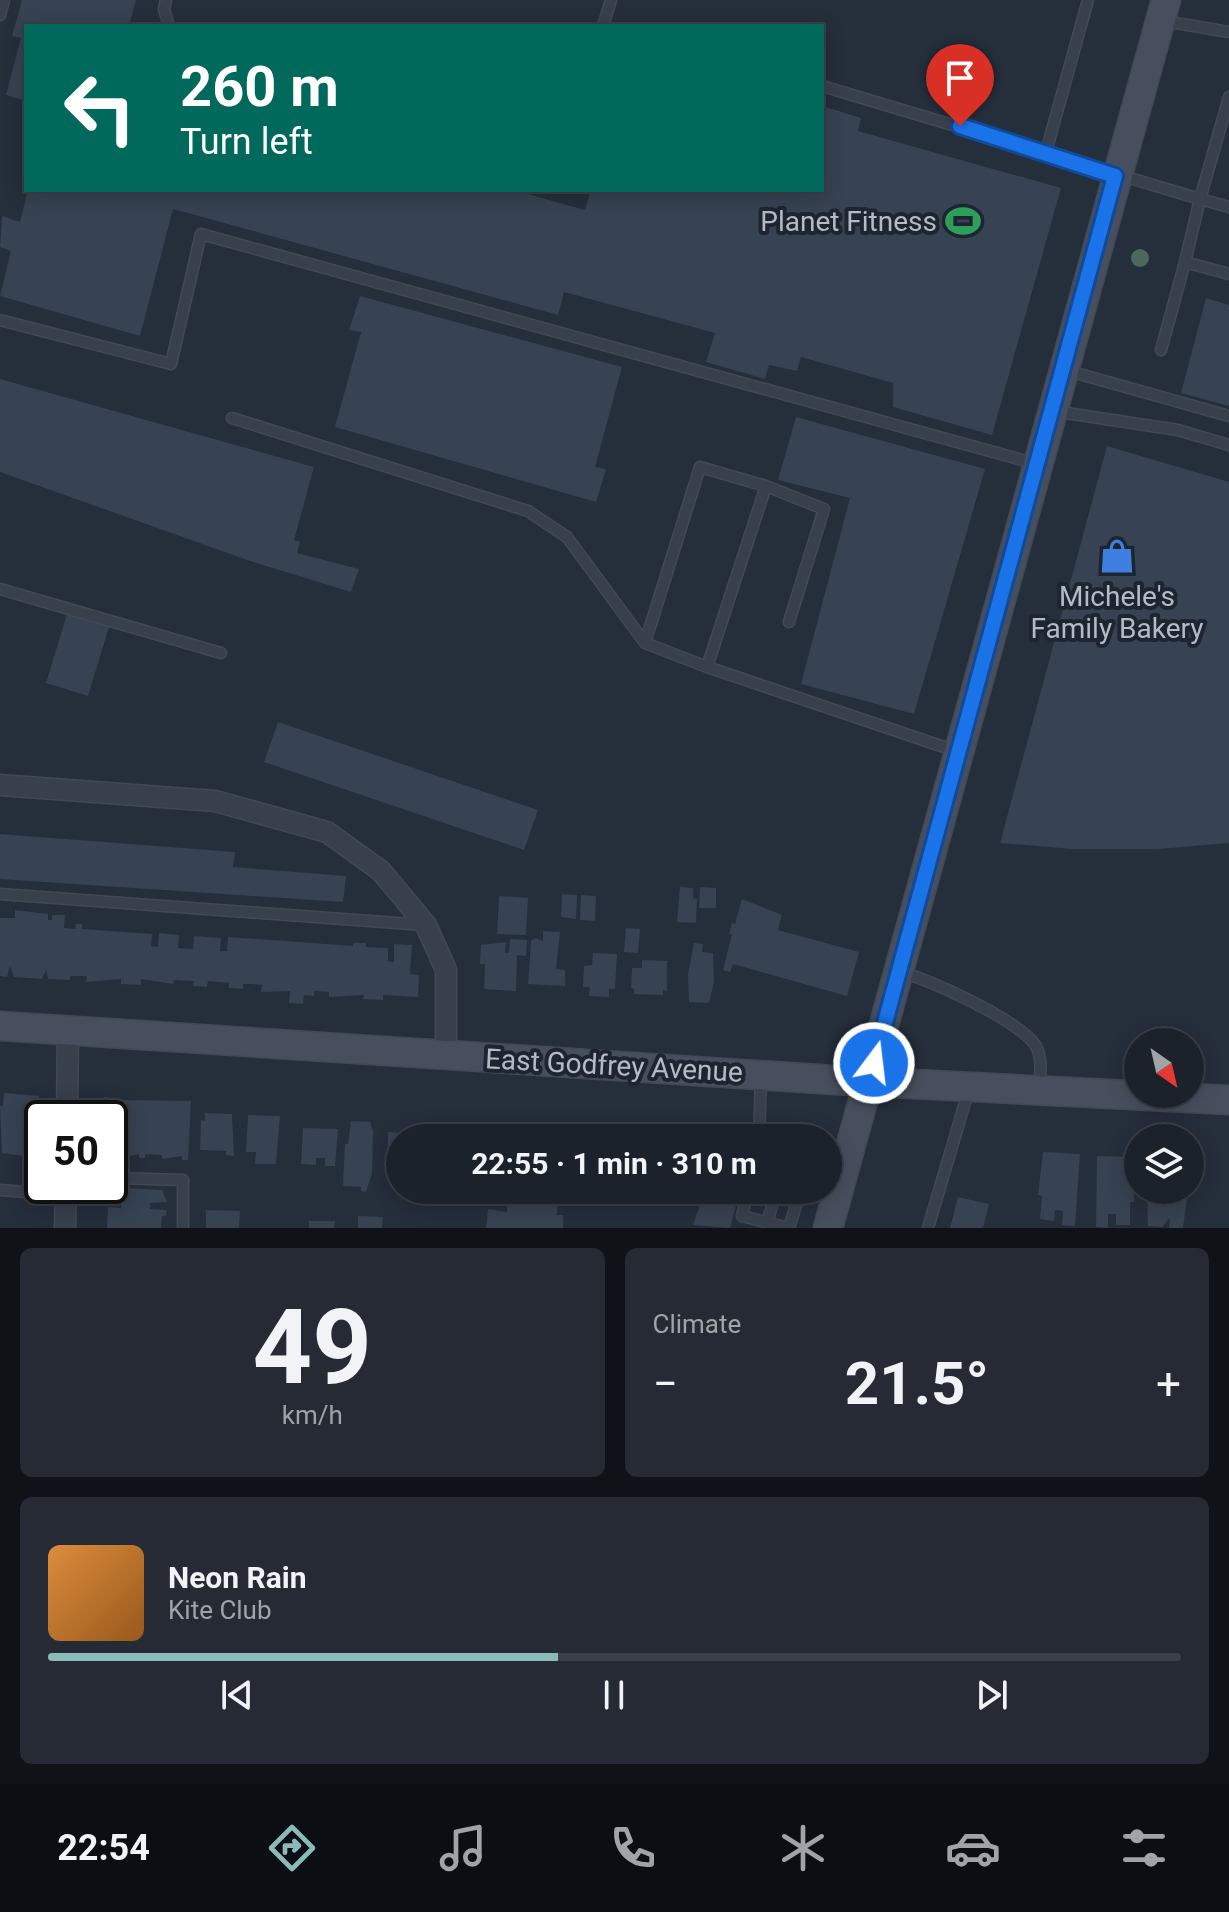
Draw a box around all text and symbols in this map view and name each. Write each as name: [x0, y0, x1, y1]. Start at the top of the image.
pin: [926, 44, 994, 126]
text: 260 m: [180, 54, 339, 120]
icon: left: [48, 56, 152, 160]
icon: arrive: [938, 56, 982, 100]
text: Turn left: [180, 121, 313, 163]
sports icon: Planet Fitness: [944, 202, 982, 240]
place label: Planet Fitness: [760, 205, 937, 238]
shop icon: Michele's Family Bakery: [1098, 537, 1136, 575]
place label: Michele's Family Bakery: [1030, 580, 1204, 645]
position arrow: [832, 1021, 916, 1105]
north arrow: [1124, 1028, 1204, 1108]
map controls: [1124, 1028, 1204, 1204]
street label: East Godfrey Avenue: [484, 1042, 744, 1089]
speed limit sign: 50: [24, 1100, 128, 1204]
button: layers: [1124, 1124, 1204, 1204]
text: 22:55 · 1 min · 310 m: [471, 1146, 757, 1181]
text: 49: [253, 1287, 372, 1408]
text: Climate: [653, 1309, 741, 1339]
text: 21.5°: [845, 1348, 989, 1419]
text: −: [653, 1358, 678, 1410]
text: +: [1156, 1358, 1181, 1410]
text: km/h: [282, 1400, 343, 1430]
text: Neon Rain: [168, 1560, 307, 1595]
text: Kite Club: [168, 1595, 272, 1625]
icon: previous: [215, 1673, 259, 1717]
icon: pause: [592, 1673, 636, 1717]
icon: next: [970, 1673, 1014, 1717]
icon: directions: [264, 1820, 320, 1876]
icon: music: [435, 1820, 491, 1876]
icon: phone: [605, 1820, 661, 1876]
icon: climate: [775, 1820, 831, 1876]
icon: car: [945, 1820, 1001, 1876]
icon: filters: [1116, 1820, 1172, 1876]
text: 22:54: [57, 1827, 150, 1869]

